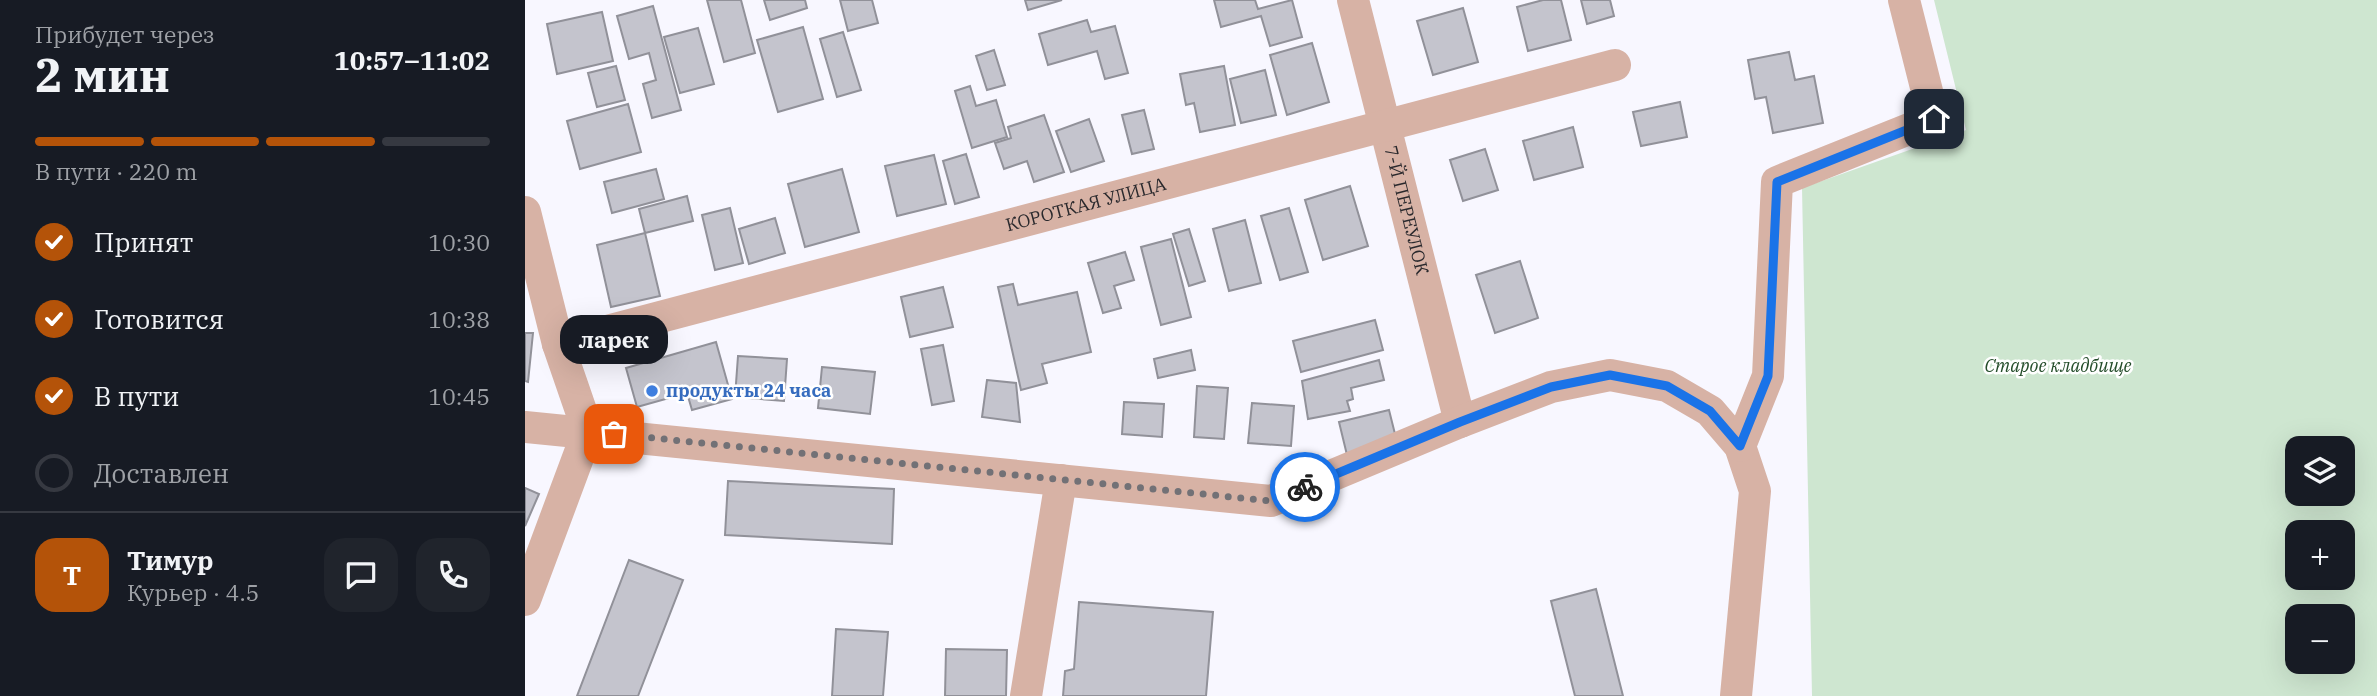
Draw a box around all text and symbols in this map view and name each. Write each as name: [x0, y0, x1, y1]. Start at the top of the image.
text: Прибудет через: [35, 19, 215, 49]
text: 10:57–11:02: [334, 43, 490, 77]
text: 2 мин: [35, 45, 170, 105]
pin: [1904, 89, 1964, 149]
icon: home: [1915, 100, 1953, 138]
street label: 7-Й ПЕРЕУЛОК: [1379, 143, 1434, 278]
text: В пути · 220 m: [35, 156, 197, 186]
street label: КОРОТКАЯ УЛИЦА: [1003, 172, 1169, 236]
icon: check: [35, 223, 73, 261]
text: Принят: [94, 225, 193, 259]
text: 10:30: [428, 227, 490, 257]
icon: check: [35, 300, 73, 338]
text: Готовится: [94, 302, 224, 336]
text: 10:38: [428, 304, 490, 334]
callout: ларек: [560, 315, 668, 364]
text: ларек: [579, 324, 649, 354]
park label: Старое кладбище: [1984, 354, 2132, 377]
icon: check: [35, 377, 73, 415]
text: В пути: [94, 379, 179, 413]
place label: продукты 24 часа: [666, 379, 831, 402]
text: 10:45: [428, 381, 490, 411]
marker: продукты 24 часа: [644, 383, 660, 399]
pin: [584, 404, 644, 464]
icon: bag: [595, 415, 633, 453]
map controls: [2285, 436, 2355, 674]
button: layers: [2285, 436, 2355, 506]
courier: [1270, 452, 1340, 522]
text: Доставлен: [94, 456, 229, 490]
icon: bike: [1286, 468, 1324, 506]
button: +: [2285, 520, 2355, 590]
button: chat: [324, 538, 398, 612]
button: phone: [416, 538, 490, 612]
text: Тимур: [127, 543, 214, 577]
text: Т: [63, 558, 81, 592]
text: Курьер · 4.5: [127, 577, 259, 607]
button: −: [2285, 604, 2355, 674]

